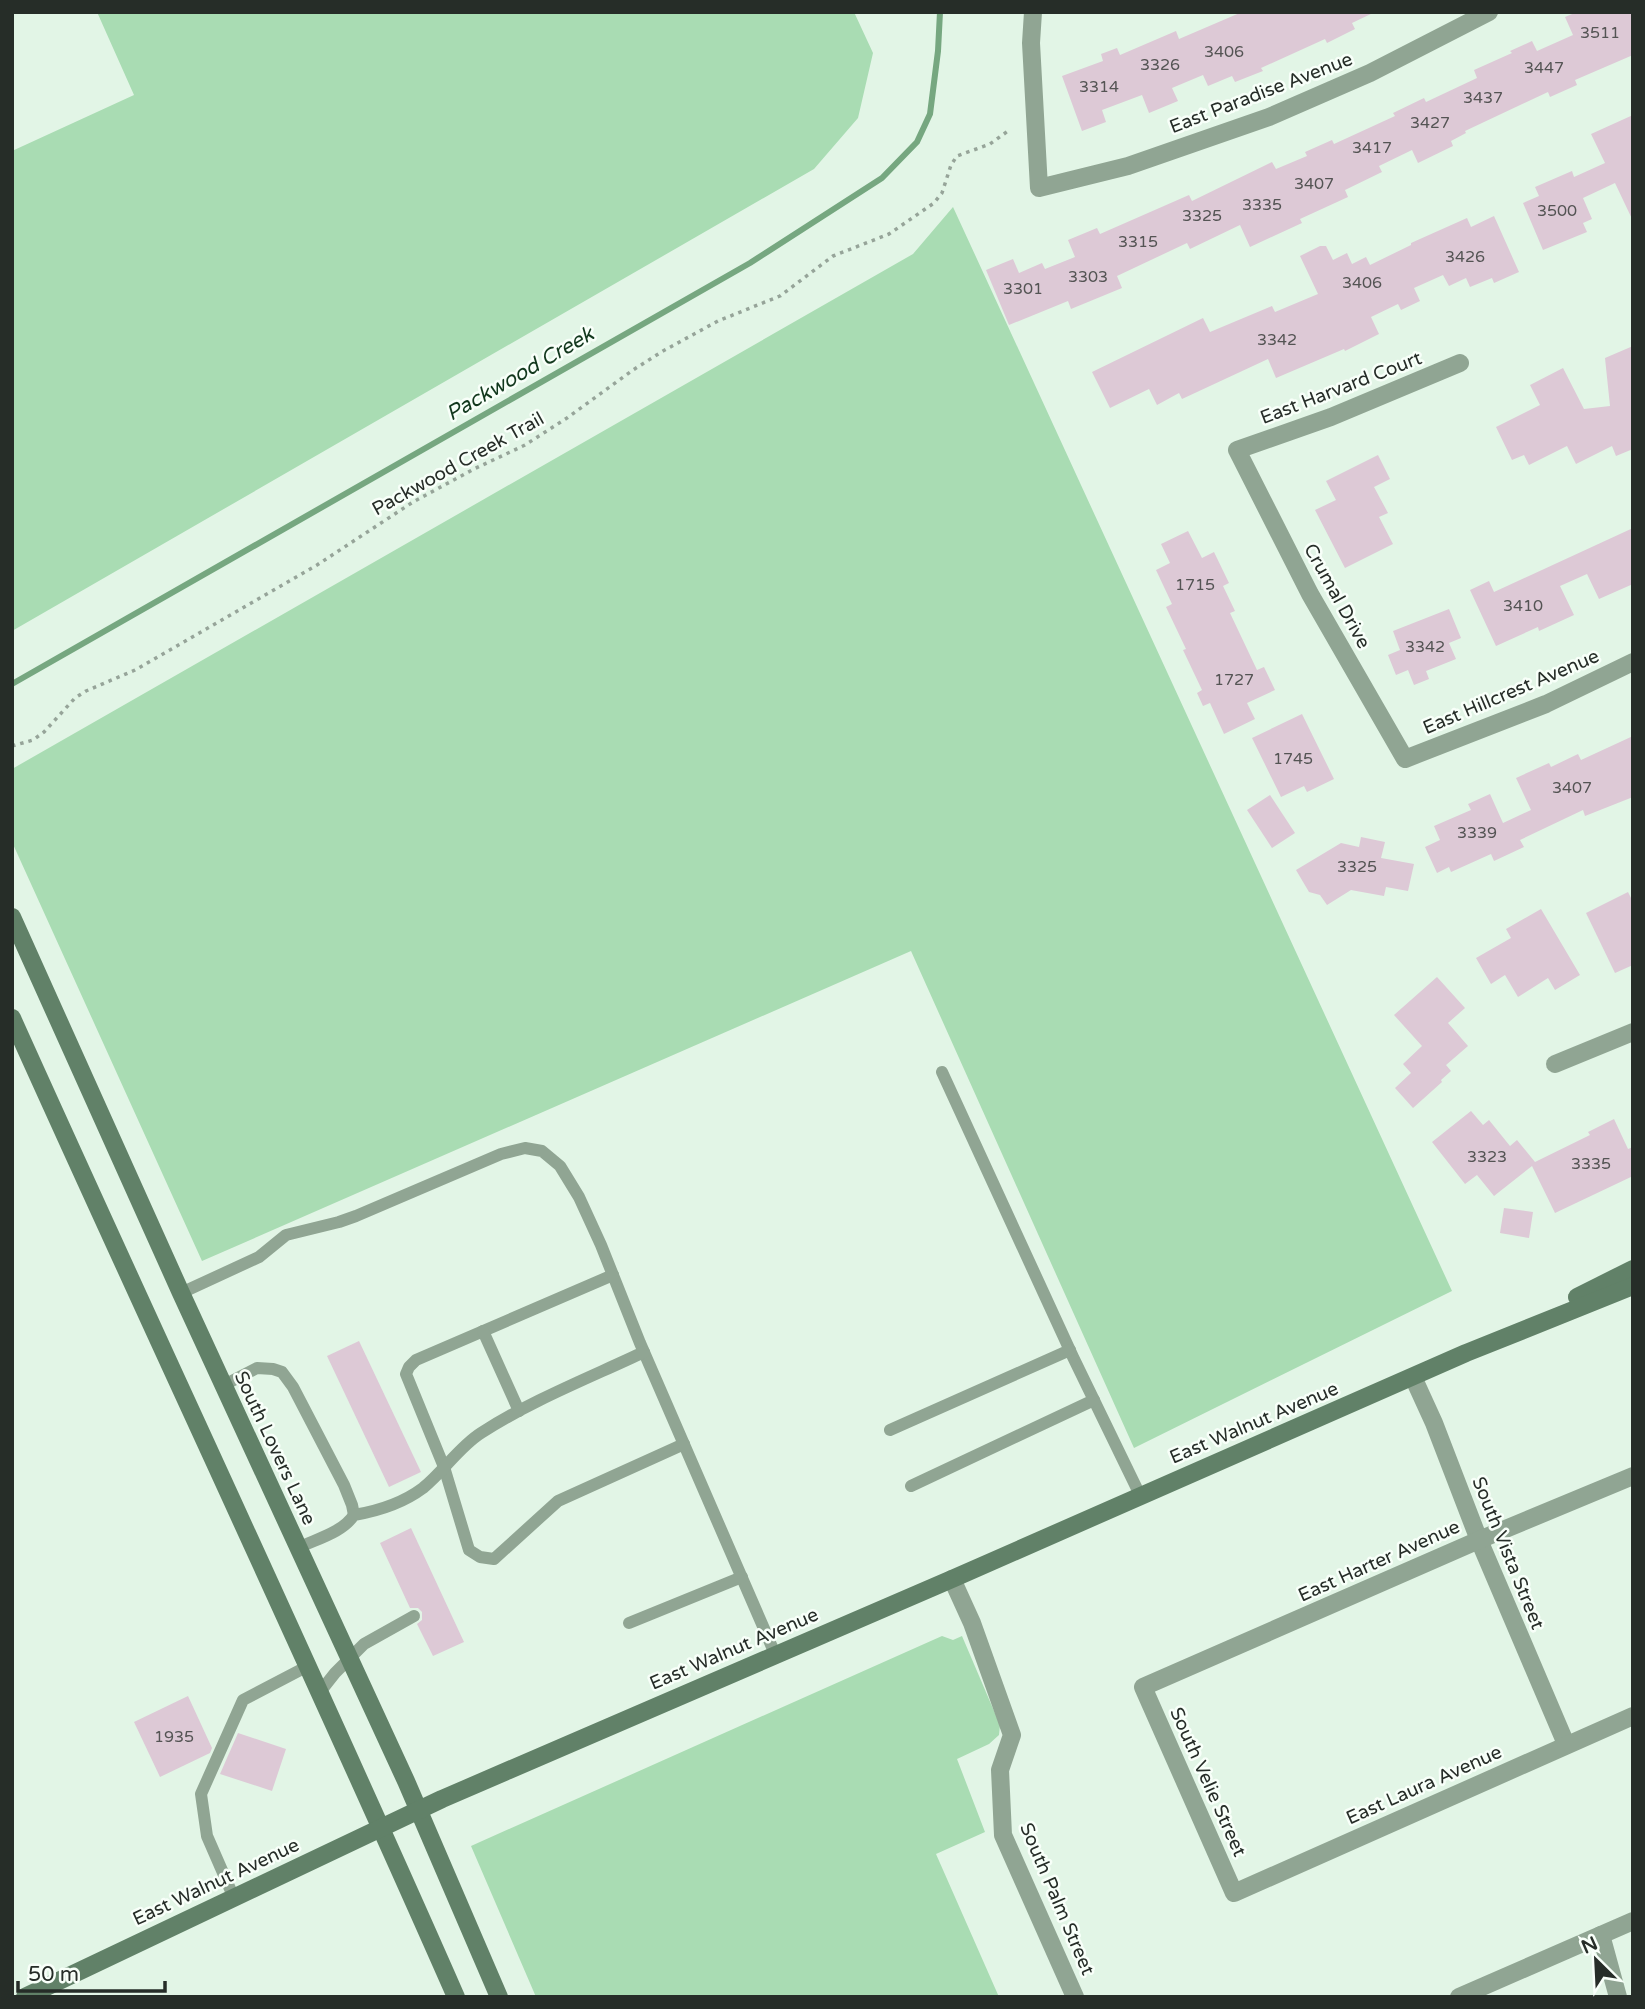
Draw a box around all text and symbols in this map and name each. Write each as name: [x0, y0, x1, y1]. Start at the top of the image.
house number: 3511: [1580, 23, 1620, 43]
house number: 3406: [1204, 42, 1244, 62]
street label: East Paradise Avenue: [1166, 48, 1356, 138]
house number: 3326: [1140, 55, 1180, 75]
house number: 3447: [1524, 58, 1564, 78]
house number: 3314: [1079, 77, 1119, 97]
house number: 3437: [1463, 88, 1503, 108]
house number: 3427: [1410, 113, 1450, 133]
house number: 3417: [1352, 138, 1392, 158]
house number: 3407: [1294, 174, 1334, 194]
house number: 3335: [1242, 195, 1282, 215]
house number: 3500: [1537, 201, 1577, 221]
house number: 3325: [1182, 206, 1222, 226]
house number: 3315: [1118, 232, 1158, 252]
house number: 3426: [1445, 247, 1485, 267]
house number: 3303: [1068, 267, 1108, 287]
house number: 3406: [1342, 273, 1382, 293]
house number: 3301: [1003, 279, 1043, 299]
water label: Packwood Creek: [442, 321, 600, 426]
house number: 3342: [1257, 330, 1297, 350]
street label: East Harvard Court: [1257, 347, 1425, 429]
street label: Packwood Creek Trail: [368, 408, 548, 520]
street label: Crumal Drive: [1299, 540, 1375, 652]
house number: 1715: [1175, 575, 1215, 595]
house number: 3410: [1503, 596, 1543, 616]
house number: 3342: [1405, 637, 1445, 657]
street label: East Hillcrest Avenue: [1420, 645, 1602, 739]
house number: 1727: [1214, 670, 1254, 690]
house number: 1745: [1273, 749, 1313, 769]
house number: 3407: [1552, 778, 1592, 798]
house number: 3339: [1457, 823, 1497, 843]
house number: 3325: [1337, 857, 1377, 877]
house number: 3323: [1467, 1147, 1507, 1167]
house number: 3335: [1571, 1154, 1611, 1174]
street label: South Lovers Lane: [230, 1368, 320, 1528]
street label: East Walnut Avenue: [1166, 1378, 1342, 1468]
street label: South Vista Street: [1467, 1474, 1549, 1632]
street label: East Harter Avenue: [1295, 1516, 1463, 1606]
street label: East Walnut Avenue: [646, 1604, 822, 1694]
street label: South Velie Street: [1165, 1704, 1251, 1860]
house number: 1935: [154, 1727, 194, 1747]
street label: East Laura Avenue: [1343, 1741, 1505, 1829]
street label: South Palm Street: [1015, 1820, 1099, 1978]
street label: East Walnut Avenue: [129, 1834, 303, 1930]
north arrow: [1561, 1925, 1631, 1995]
text: N: [1578, 1932, 1601, 1959]
scale bar: [18, 1950, 164, 1994]
text: 50 m: [28, 1962, 79, 1987]

